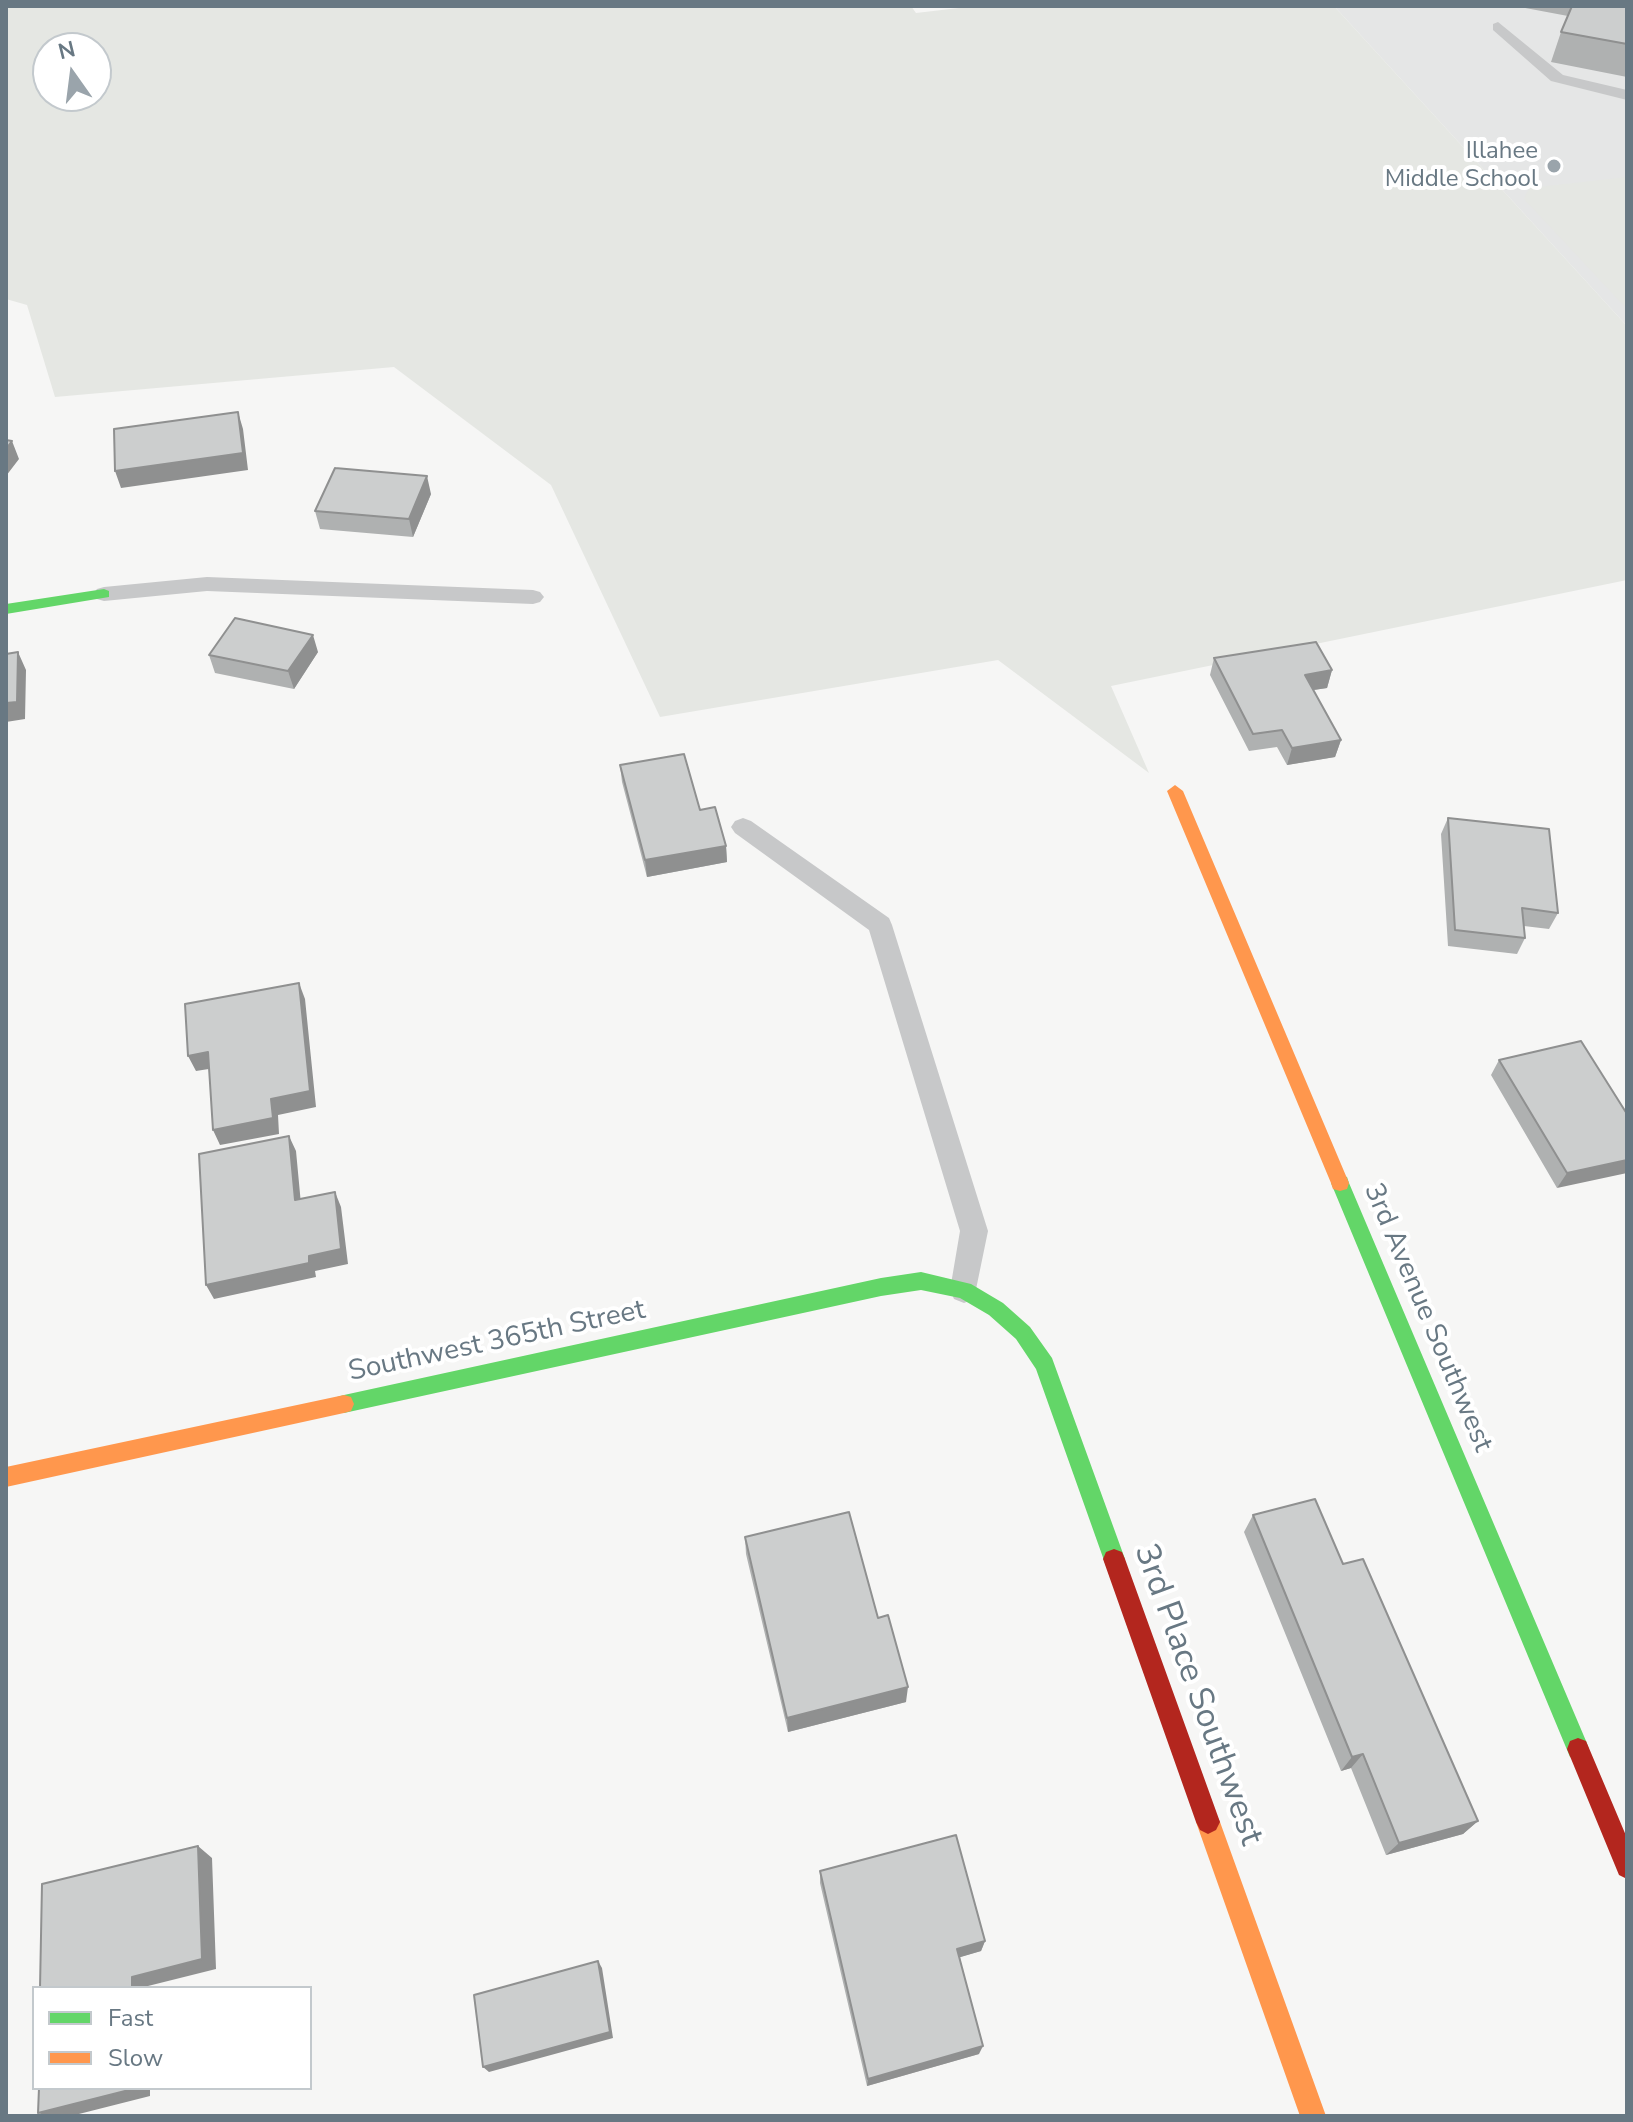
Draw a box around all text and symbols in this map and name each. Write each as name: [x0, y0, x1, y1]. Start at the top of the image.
north arrow: [32, 32, 112, 112]
text: N: [55, 34, 78, 67]
place label: Illahee Middle School: [1385, 138, 1538, 194]
marker: Illahee Middle School: [1545, 157, 1563, 175]
street label: 3rd Avenue Southwest: [1355, 1179, 1499, 1457]
street label: Southwest 365th Street: [346, 1294, 648, 1390]
street label: 3rd Place Southwest: [1124, 1539, 1270, 1851]
legend: [32, 1986, 312, 2090]
text: Fast: [108, 2002, 153, 2034]
text: Slow: [108, 2042, 163, 2074]

